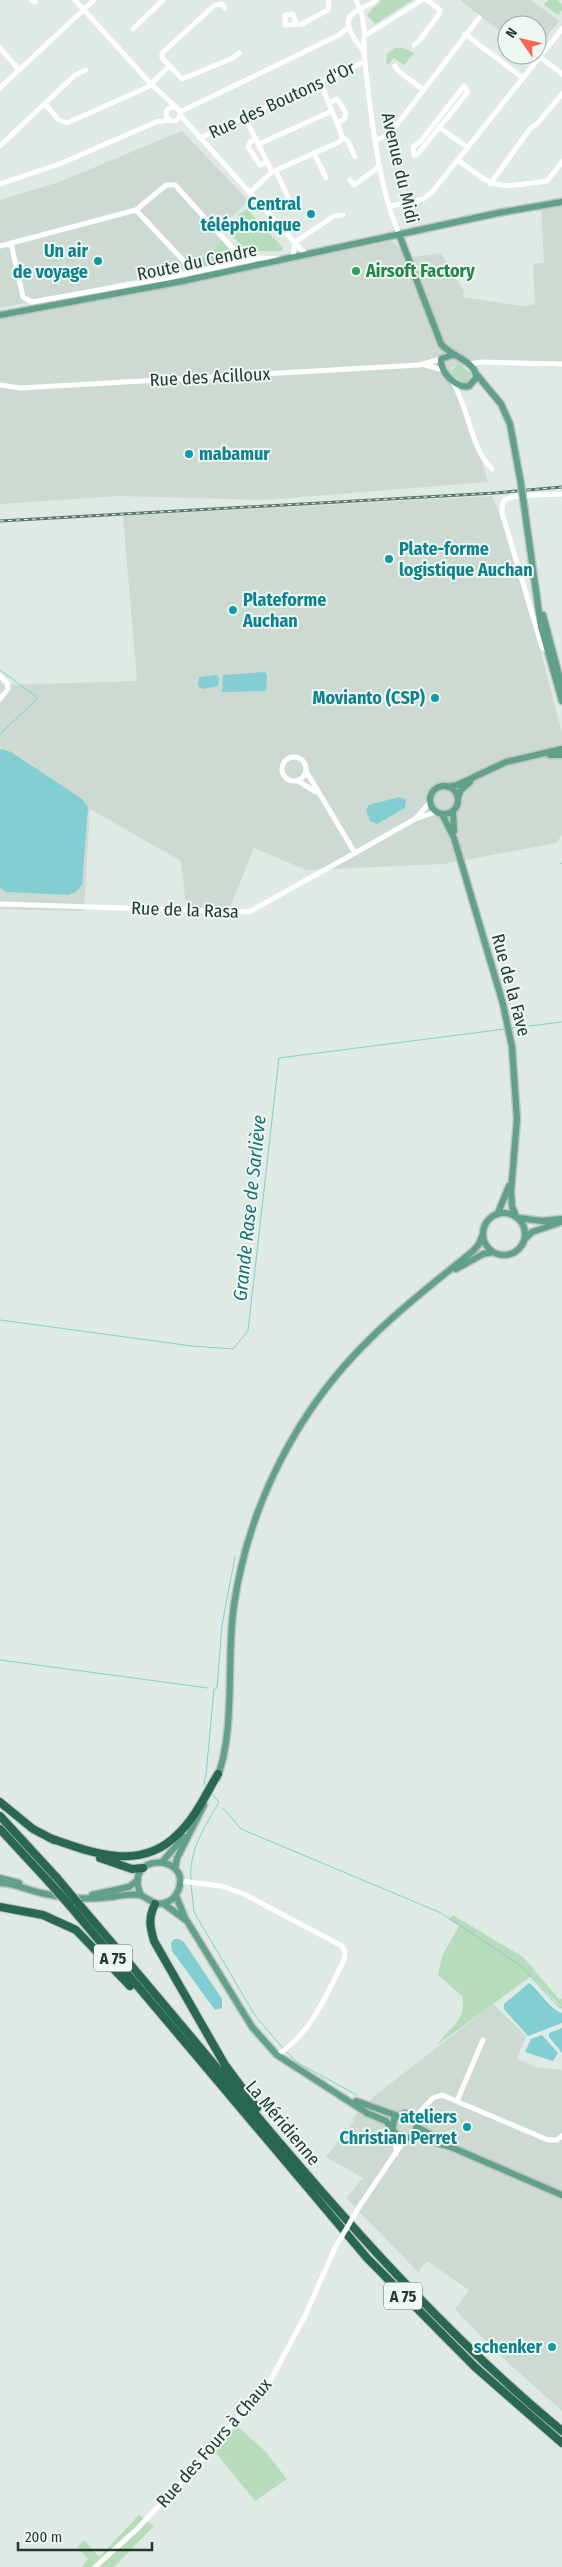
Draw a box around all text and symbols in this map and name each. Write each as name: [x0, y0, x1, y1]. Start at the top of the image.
north arrow: [497, 15, 547, 65]
text: N: [502, 25, 521, 41]
street label: Rue des Boutons d'Or: [205, 56, 359, 144]
street label: Avenue du Midi: [377, 110, 423, 226]
place label: Central téléphonique: [201, 193, 301, 236]
marker: Central téléphonique: [305, 208, 317, 220]
street label: Route du Cendre: [135, 239, 259, 285]
place label: Un air de voyage: [13, 240, 88, 283]
marker: Un air de voyage: [92, 255, 104, 267]
place label: Airsoft Factory: [365, 260, 475, 282]
marker: Airsoft Factory: [350, 265, 362, 277]
street label: Rue des Acilloux: [149, 363, 271, 391]
place label: mabamur: [199, 443, 270, 465]
marker: mabamur: [183, 448, 195, 460]
place label: Plate-forme logistique Auchan: [399, 538, 533, 581]
marker: Plate-forme logistique Auchan: [383, 553, 395, 565]
place label: Plateforme Auchan: [242, 589, 326, 632]
marker: Plateforme Auchan: [227, 604, 239, 616]
place label: Movianto (CSP): [312, 687, 426, 709]
marker: Movianto (CSP): [429, 692, 441, 704]
street label: Rue de la Rasa: [131, 897, 239, 923]
street label: Rue de la Fave: [487, 931, 535, 1039]
water label: Grande Rase de Sarliève: [228, 1114, 271, 1302]
road number: A 75: [94, 1945, 132, 1972]
street label: La Méridienne: [241, 2076, 325, 2170]
place label: ateliers Christian Perret: [340, 2106, 458, 2149]
marker: ateliers Christian Perret: [461, 2121, 473, 2133]
road number: A 75: [384, 2282, 422, 2310]
place label: schenker: [474, 2336, 542, 2358]
marker: schenker: [546, 2341, 558, 2353]
street label: Rue des Fours à Chaux: [152, 2374, 276, 2512]
scale bar: [18, 2520, 151, 2552]
text: 200 m: [25, 2528, 62, 2546]

